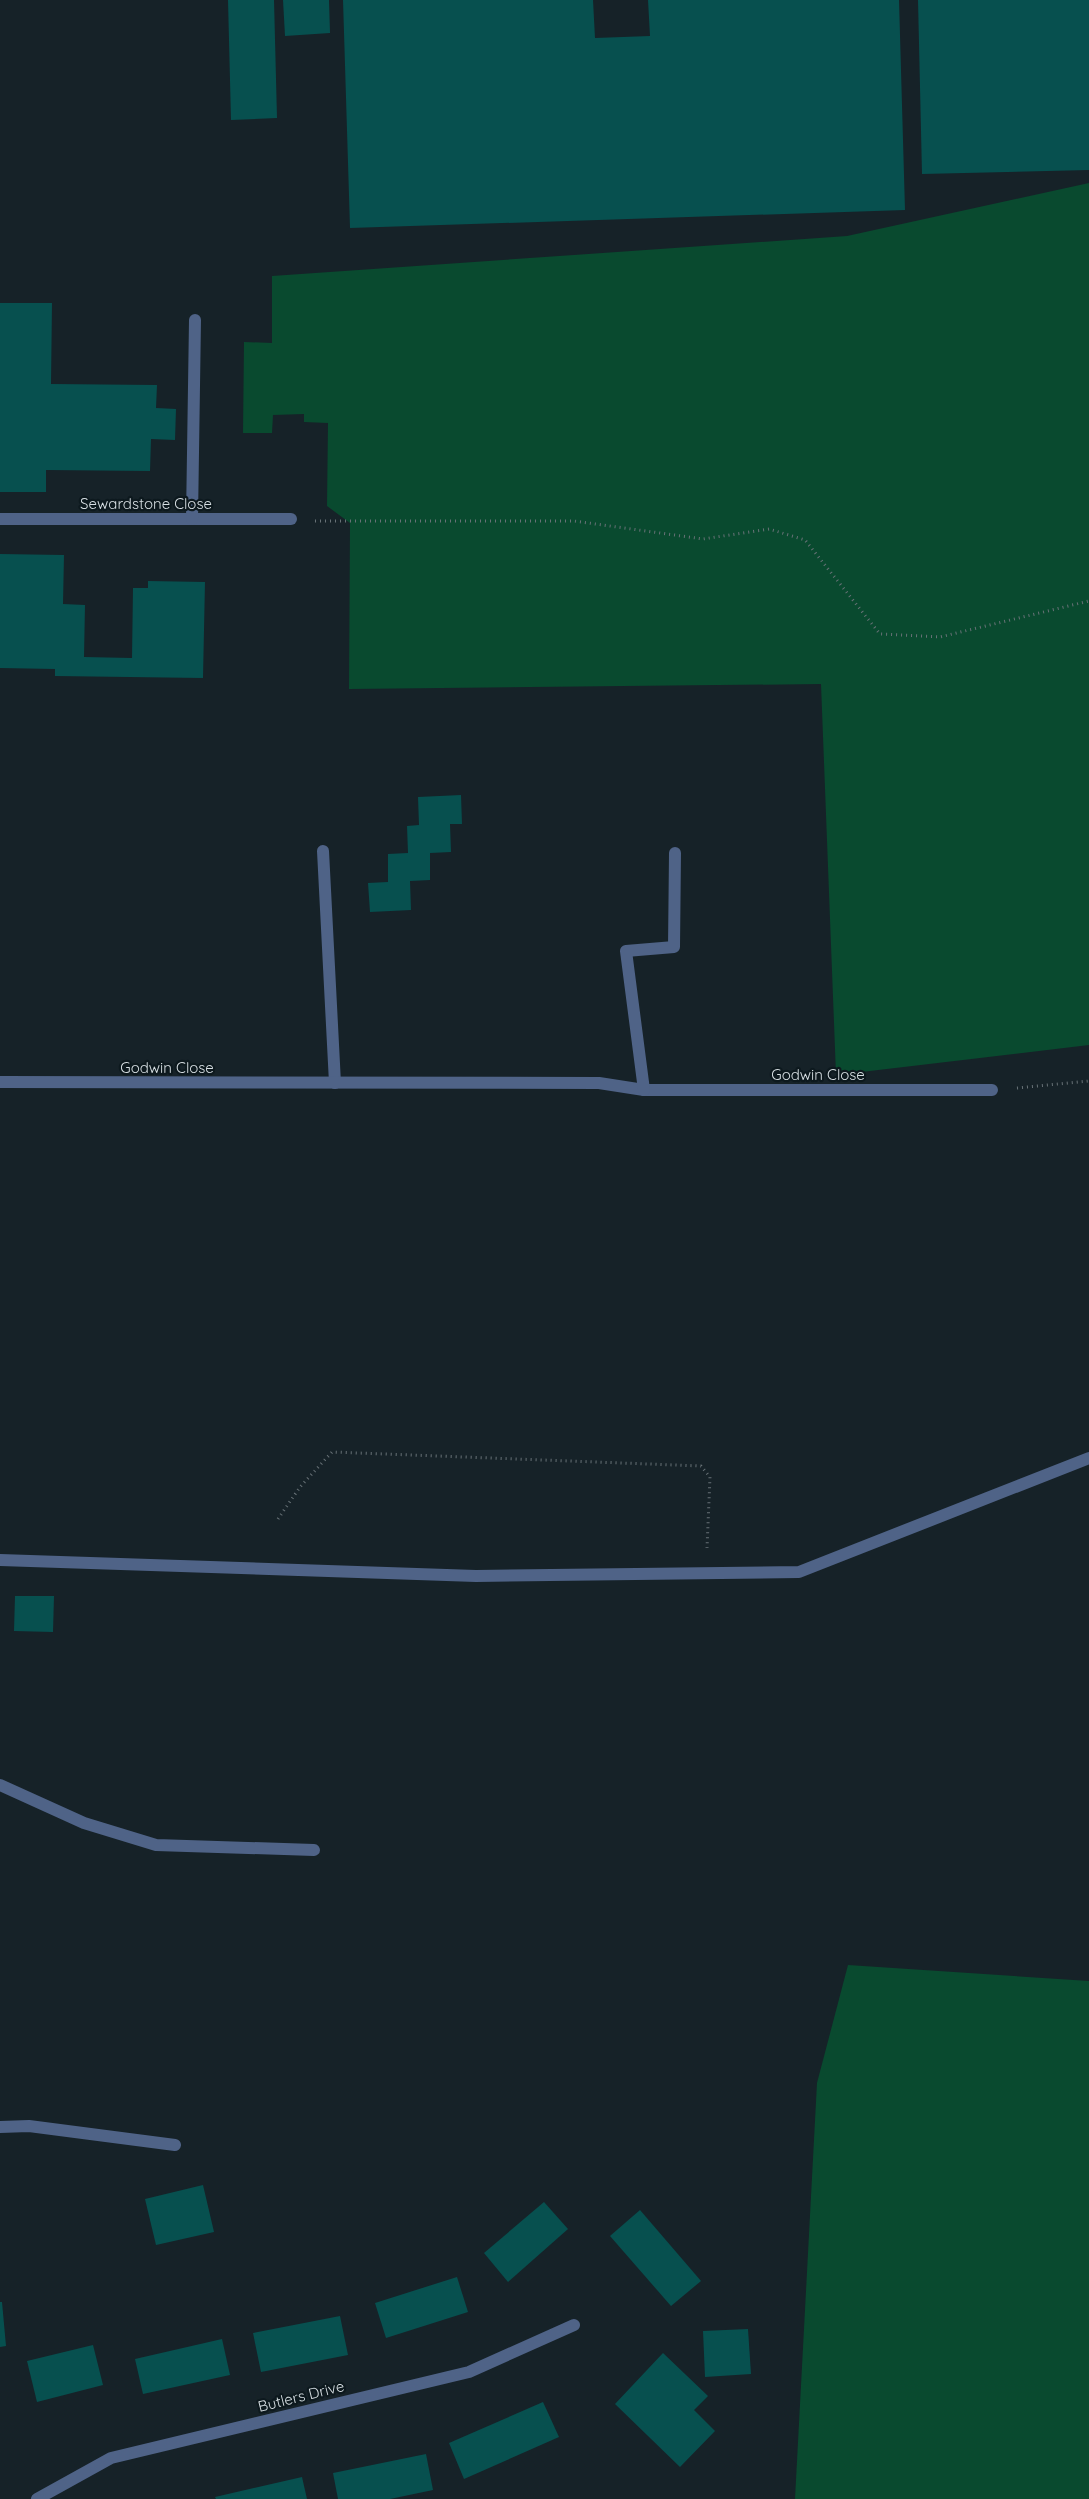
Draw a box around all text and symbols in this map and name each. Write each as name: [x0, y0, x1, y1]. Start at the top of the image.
street label: Sewardstone Close: [80, 494, 212, 513]
street label: Godwin Close: [120, 1058, 214, 1077]
street label: Godwin Close: [771, 1065, 865, 1084]
street label: Butlers Drive: [256, 2376, 346, 2416]

